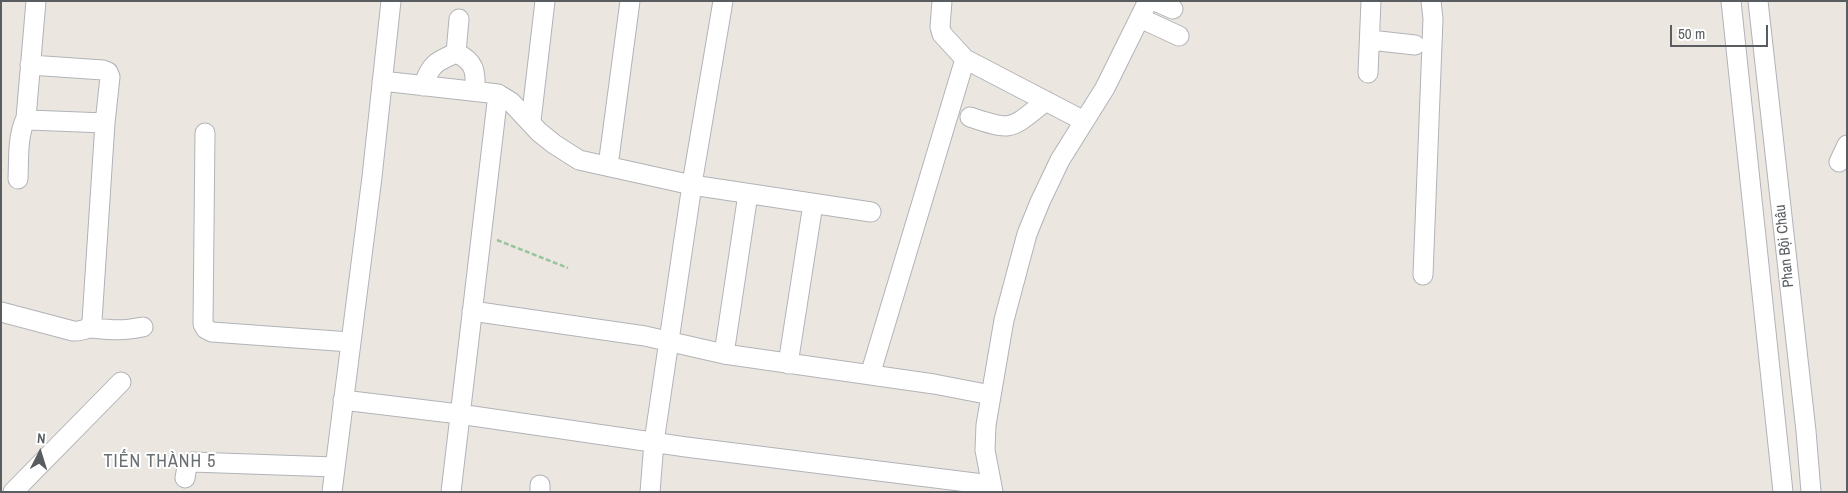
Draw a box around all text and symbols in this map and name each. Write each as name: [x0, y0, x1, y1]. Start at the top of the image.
scale bar: [1673, 15, 1770, 47]
text: 50 m: [1678, 23, 1705, 44]
street label: Phan Bội Châu: [1772, 204, 1798, 288]
north arrow: [15, 428, 65, 478]
text: N: [36, 429, 46, 447]
district label: TIẾN THÀNH 5: [102, 451, 218, 473]

